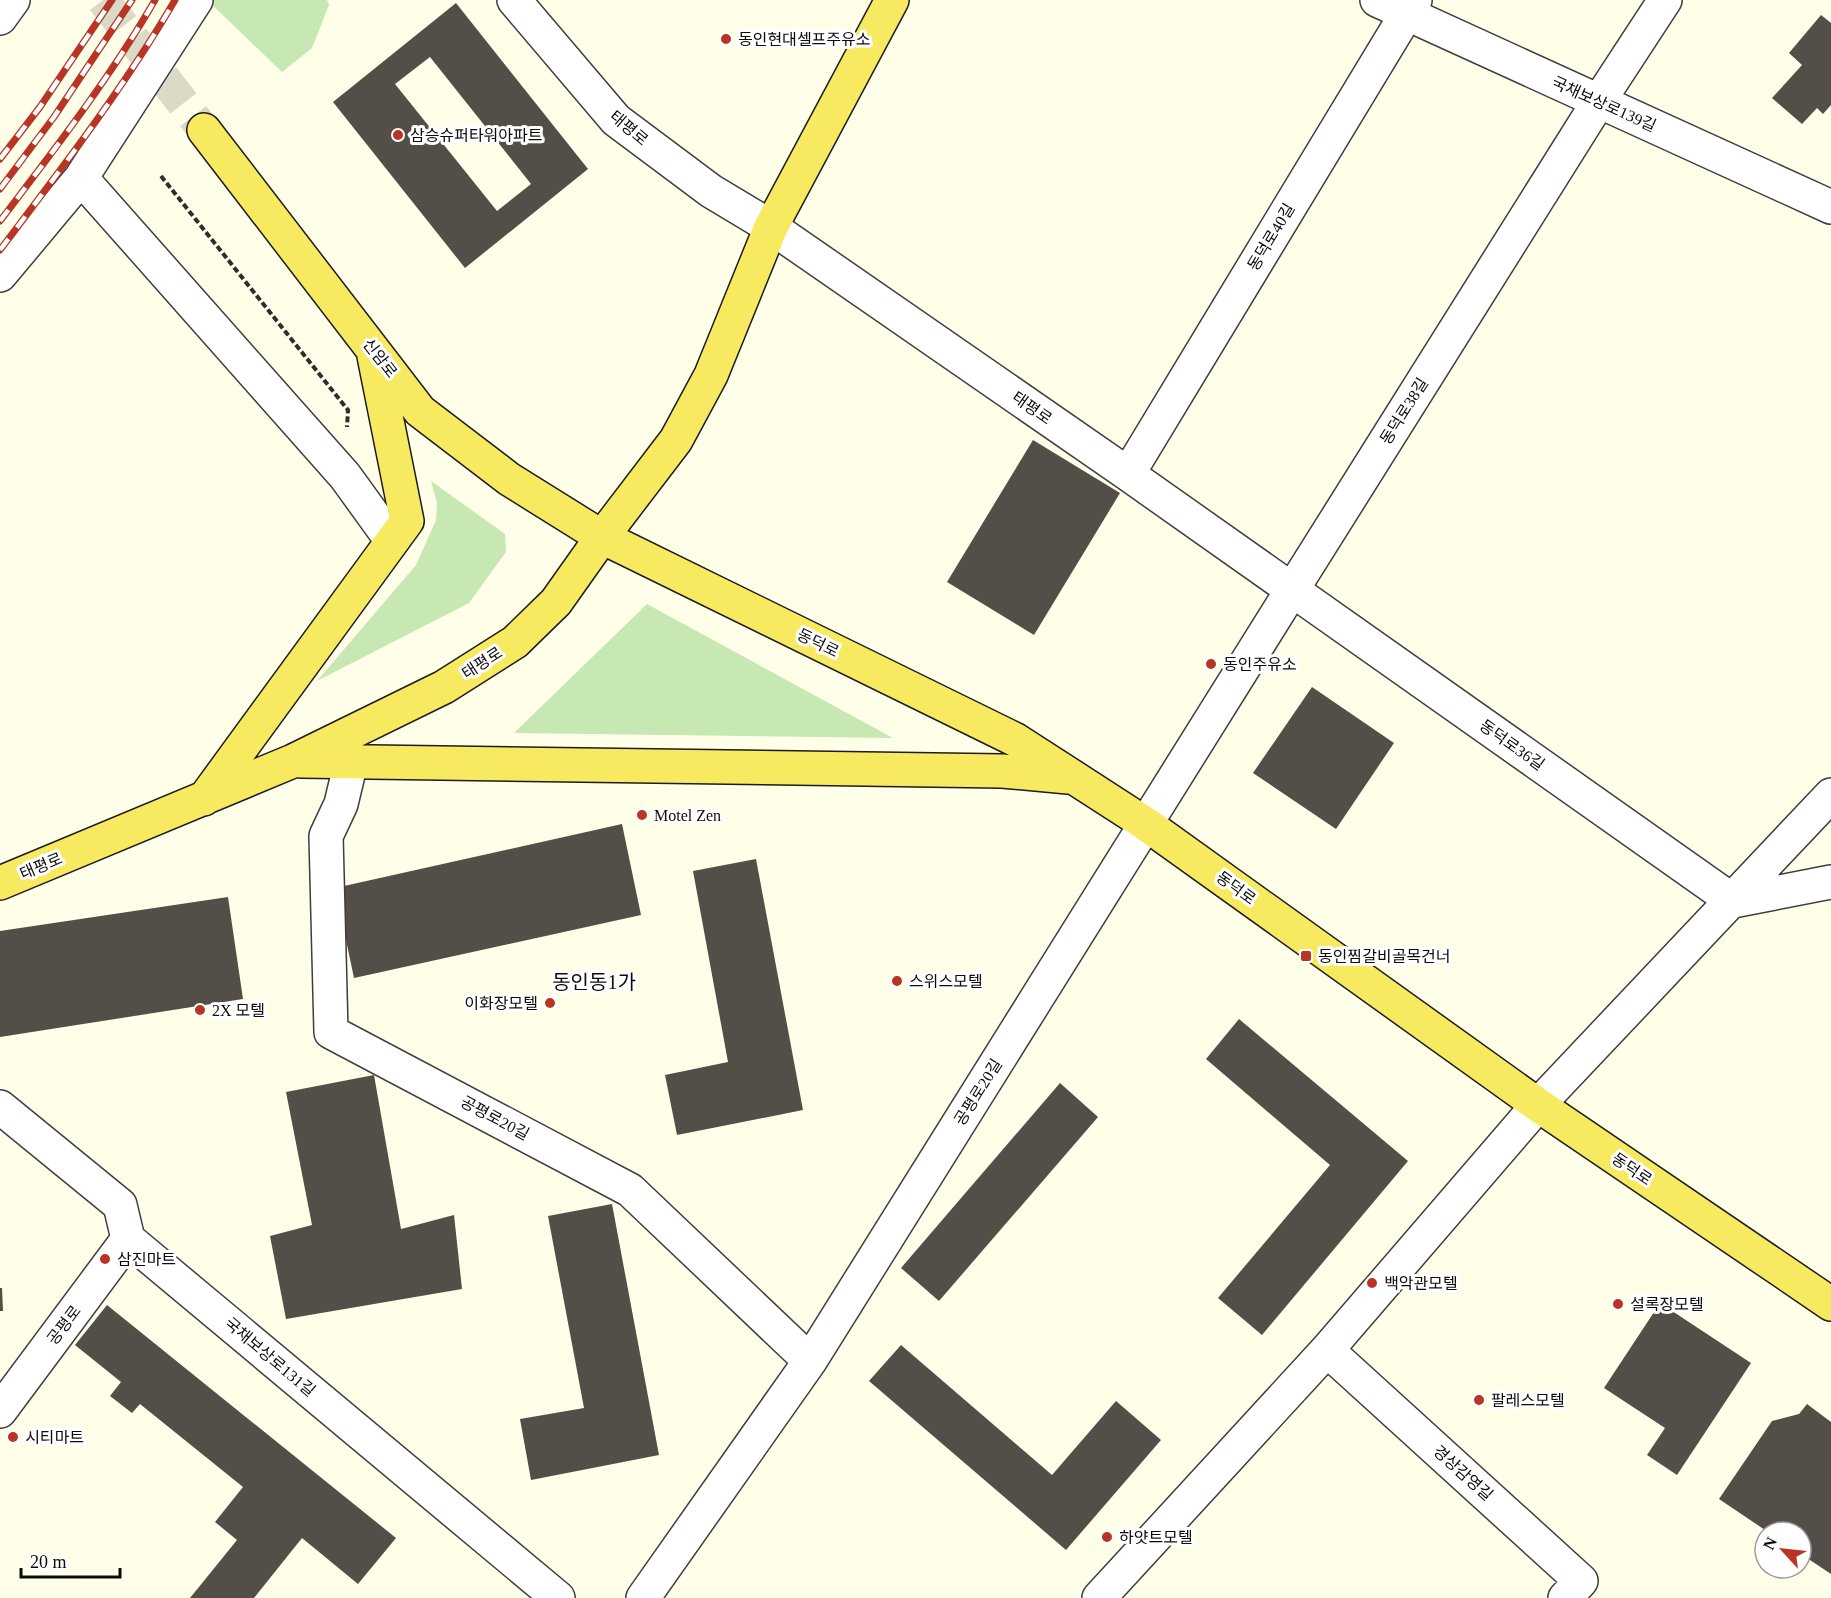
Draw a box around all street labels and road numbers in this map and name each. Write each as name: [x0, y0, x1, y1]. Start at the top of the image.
street label: 국채보상로139길: [1549, 73, 1659, 135]
street label: 태평로: [607, 107, 652, 149]
street label: 동덕로40길: [1244, 201, 1298, 273]
street label: 신암로: [360, 335, 400, 381]
street label: 동덕로38길: [1377, 375, 1431, 447]
street label: 태평로: [1009, 388, 1055, 428]
street label: 동덕로: [794, 626, 842, 660]
street label: 태평로: [459, 644, 505, 682]
street label: 동덕로36길: [1476, 717, 1548, 773]
street label: 태평로: [17, 849, 65, 882]
street label: 동덕로: [1213, 868, 1259, 908]
street label: 공평로20길: [951, 1056, 1005, 1128]
street label: 공평로20길: [458, 1093, 532, 1143]
street label: 동덕로: [1609, 1150, 1655, 1189]
street label: 공평로: [44, 1302, 84, 1348]
street label: 국채보상로131길: [222, 1314, 318, 1400]
street label: 경상감영길: [1430, 1442, 1496, 1504]

